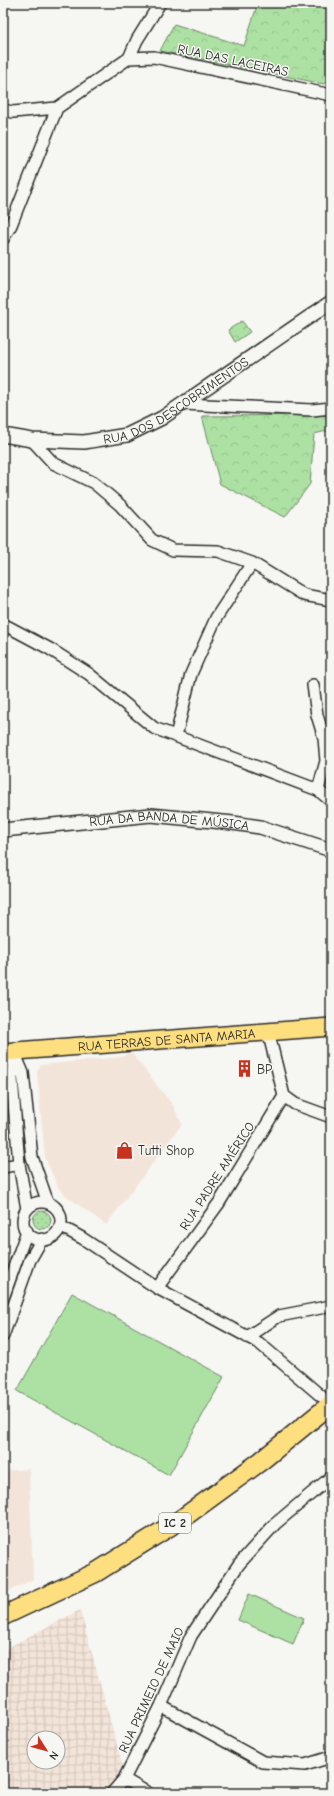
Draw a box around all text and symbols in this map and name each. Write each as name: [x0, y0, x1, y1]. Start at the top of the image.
street label: RUA DAS LACEIRAS: [176, 41, 290, 79]
street label: RUA DOS DESCOBRIMENTOS: [102, 354, 251, 446]
street label: RUA DA BANDA DE MÚSICA: [89, 807, 250, 833]
street label: RUA TERRAS DE SANTA MARIA: [77, 1025, 256, 1054]
building icon: BP: [234, 1059, 254, 1079]
place label: BP: [257, 1062, 272, 1077]
street label: RUA PADRE AMÉRICO: [176, 1119, 258, 1233]
shop icon: Tutti Shop: [115, 1140, 135, 1160]
place label: Tutti Shop: [138, 1143, 194, 1158]
road number: IC 2: [159, 1513, 191, 1533]
street label: RUA PRIMEIO DE MAIO: [115, 1625, 187, 1755]
north arrow: [26, 1730, 66, 1770]
text: N: [46, 1749, 61, 1762]

